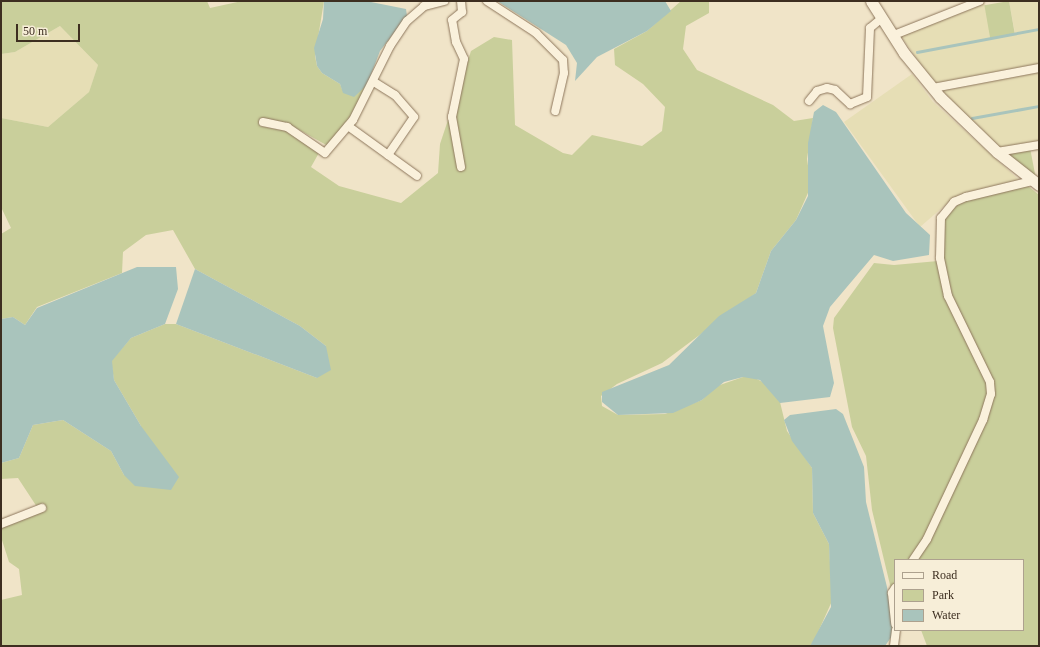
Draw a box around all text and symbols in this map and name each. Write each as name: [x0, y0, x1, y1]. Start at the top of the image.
scale bar: [18, 16, 82, 42]
text: 50 m: [23, 24, 47, 38]
legend: [894, 559, 1024, 631]
text: Road: [932, 568, 957, 582]
text: Park: [932, 588, 954, 602]
text: Water: [932, 608, 960, 622]

